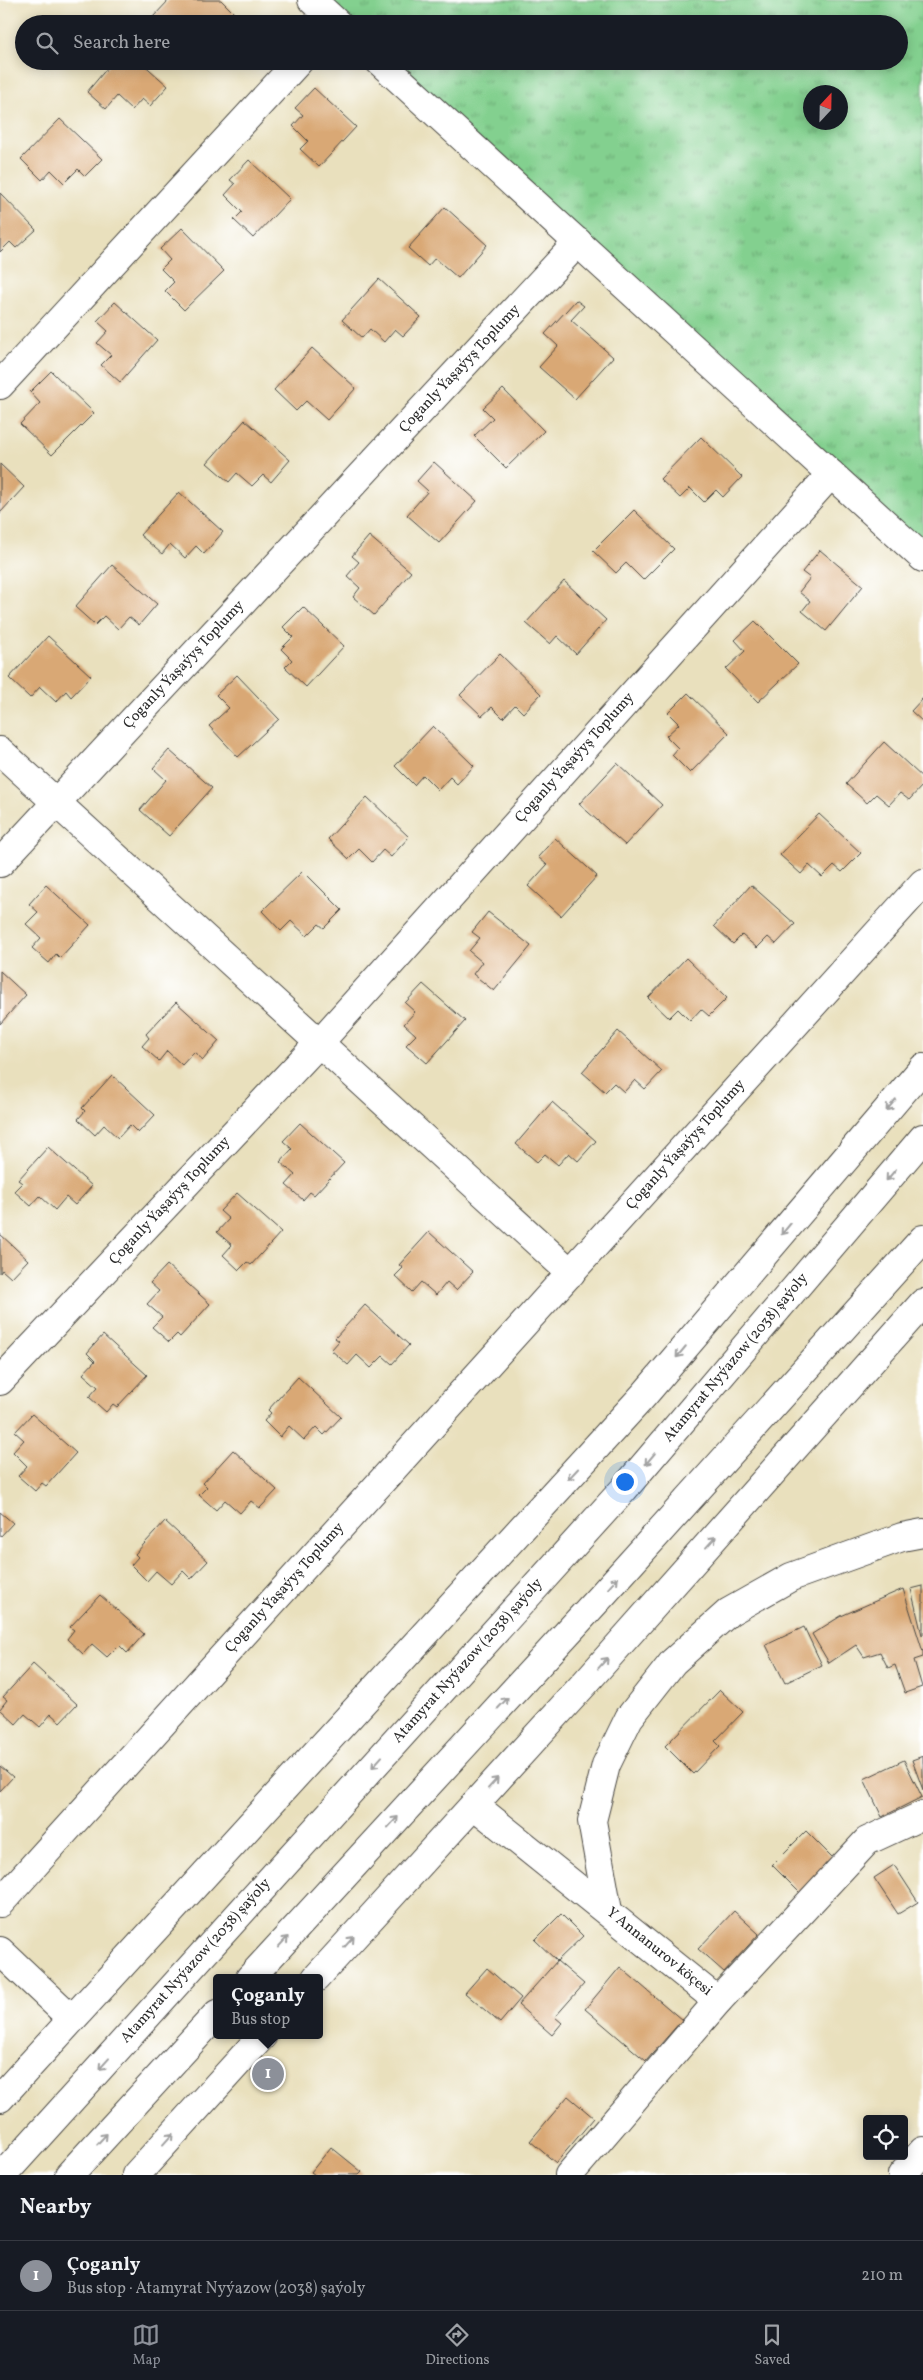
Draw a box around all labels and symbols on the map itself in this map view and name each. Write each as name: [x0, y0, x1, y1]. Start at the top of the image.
north arrow: [803, 85, 848, 130]
street label: Çoganly Ýaşaýyş Toplumy: [395, 300, 525, 438]
street label: Çoganly Ýaşaýyş Toplumy: [119, 596, 249, 734]
street label: Çoganly Ýaşaýyş Toplumy: [511, 688, 639, 828]
street label: Çoganly Ýaşaýyş Toplumy: [622, 1075, 750, 1215]
one-way arrow: [886, 1098, 897, 1111]
street label: Çoganly Ýaşaýyş Toplumy: [105, 1132, 235, 1270]
one-way arrow: [886, 1168, 897, 1181]
one-way arrow: [780, 1222, 792, 1235]
street label: Atamyrat Nyýazow (2038) şaýoly: [659, 1269, 813, 1447]
one-way arrow: [675, 1346, 686, 1359]
one-way arrow: [644, 1452, 656, 1465]
one-way arrow: [567, 1467, 578, 1480]
your location: [612, 1469, 638, 1495]
street label: Çoganly Ýaşaýyş Toplumy: [221, 1518, 349, 1658]
one-way arrow: [705, 1535, 717, 1548]
street label: Atamyrat Nyýazow (2038) şaýoly: [388, 1574, 548, 1748]
one-way arrow: [607, 1576, 619, 1589]
one-way arrow: [597, 1656, 609, 1669]
one-way arrow: [497, 1696, 509, 1709]
one-way arrow: [371, 1755, 383, 1768]
one-way arrow: [487, 1777, 499, 1790]
one-way arrow: [387, 1816, 399, 1829]
street label: Atamyrat Nyýazow (2038) şaýoly: [116, 1874, 276, 2048]
street label: Y Annanurov köçesi: [602, 1903, 716, 2001]
one-way arrow: [278, 1935, 289, 1948]
one-way arrow: [343, 1935, 354, 1948]
pin: 1: [252, 2055, 284, 2093]
one-way arrow: [98, 2057, 110, 2070]
one-way arrow: [96, 2133, 108, 2146]
one-way arrow: [162, 2133, 174, 2146]

